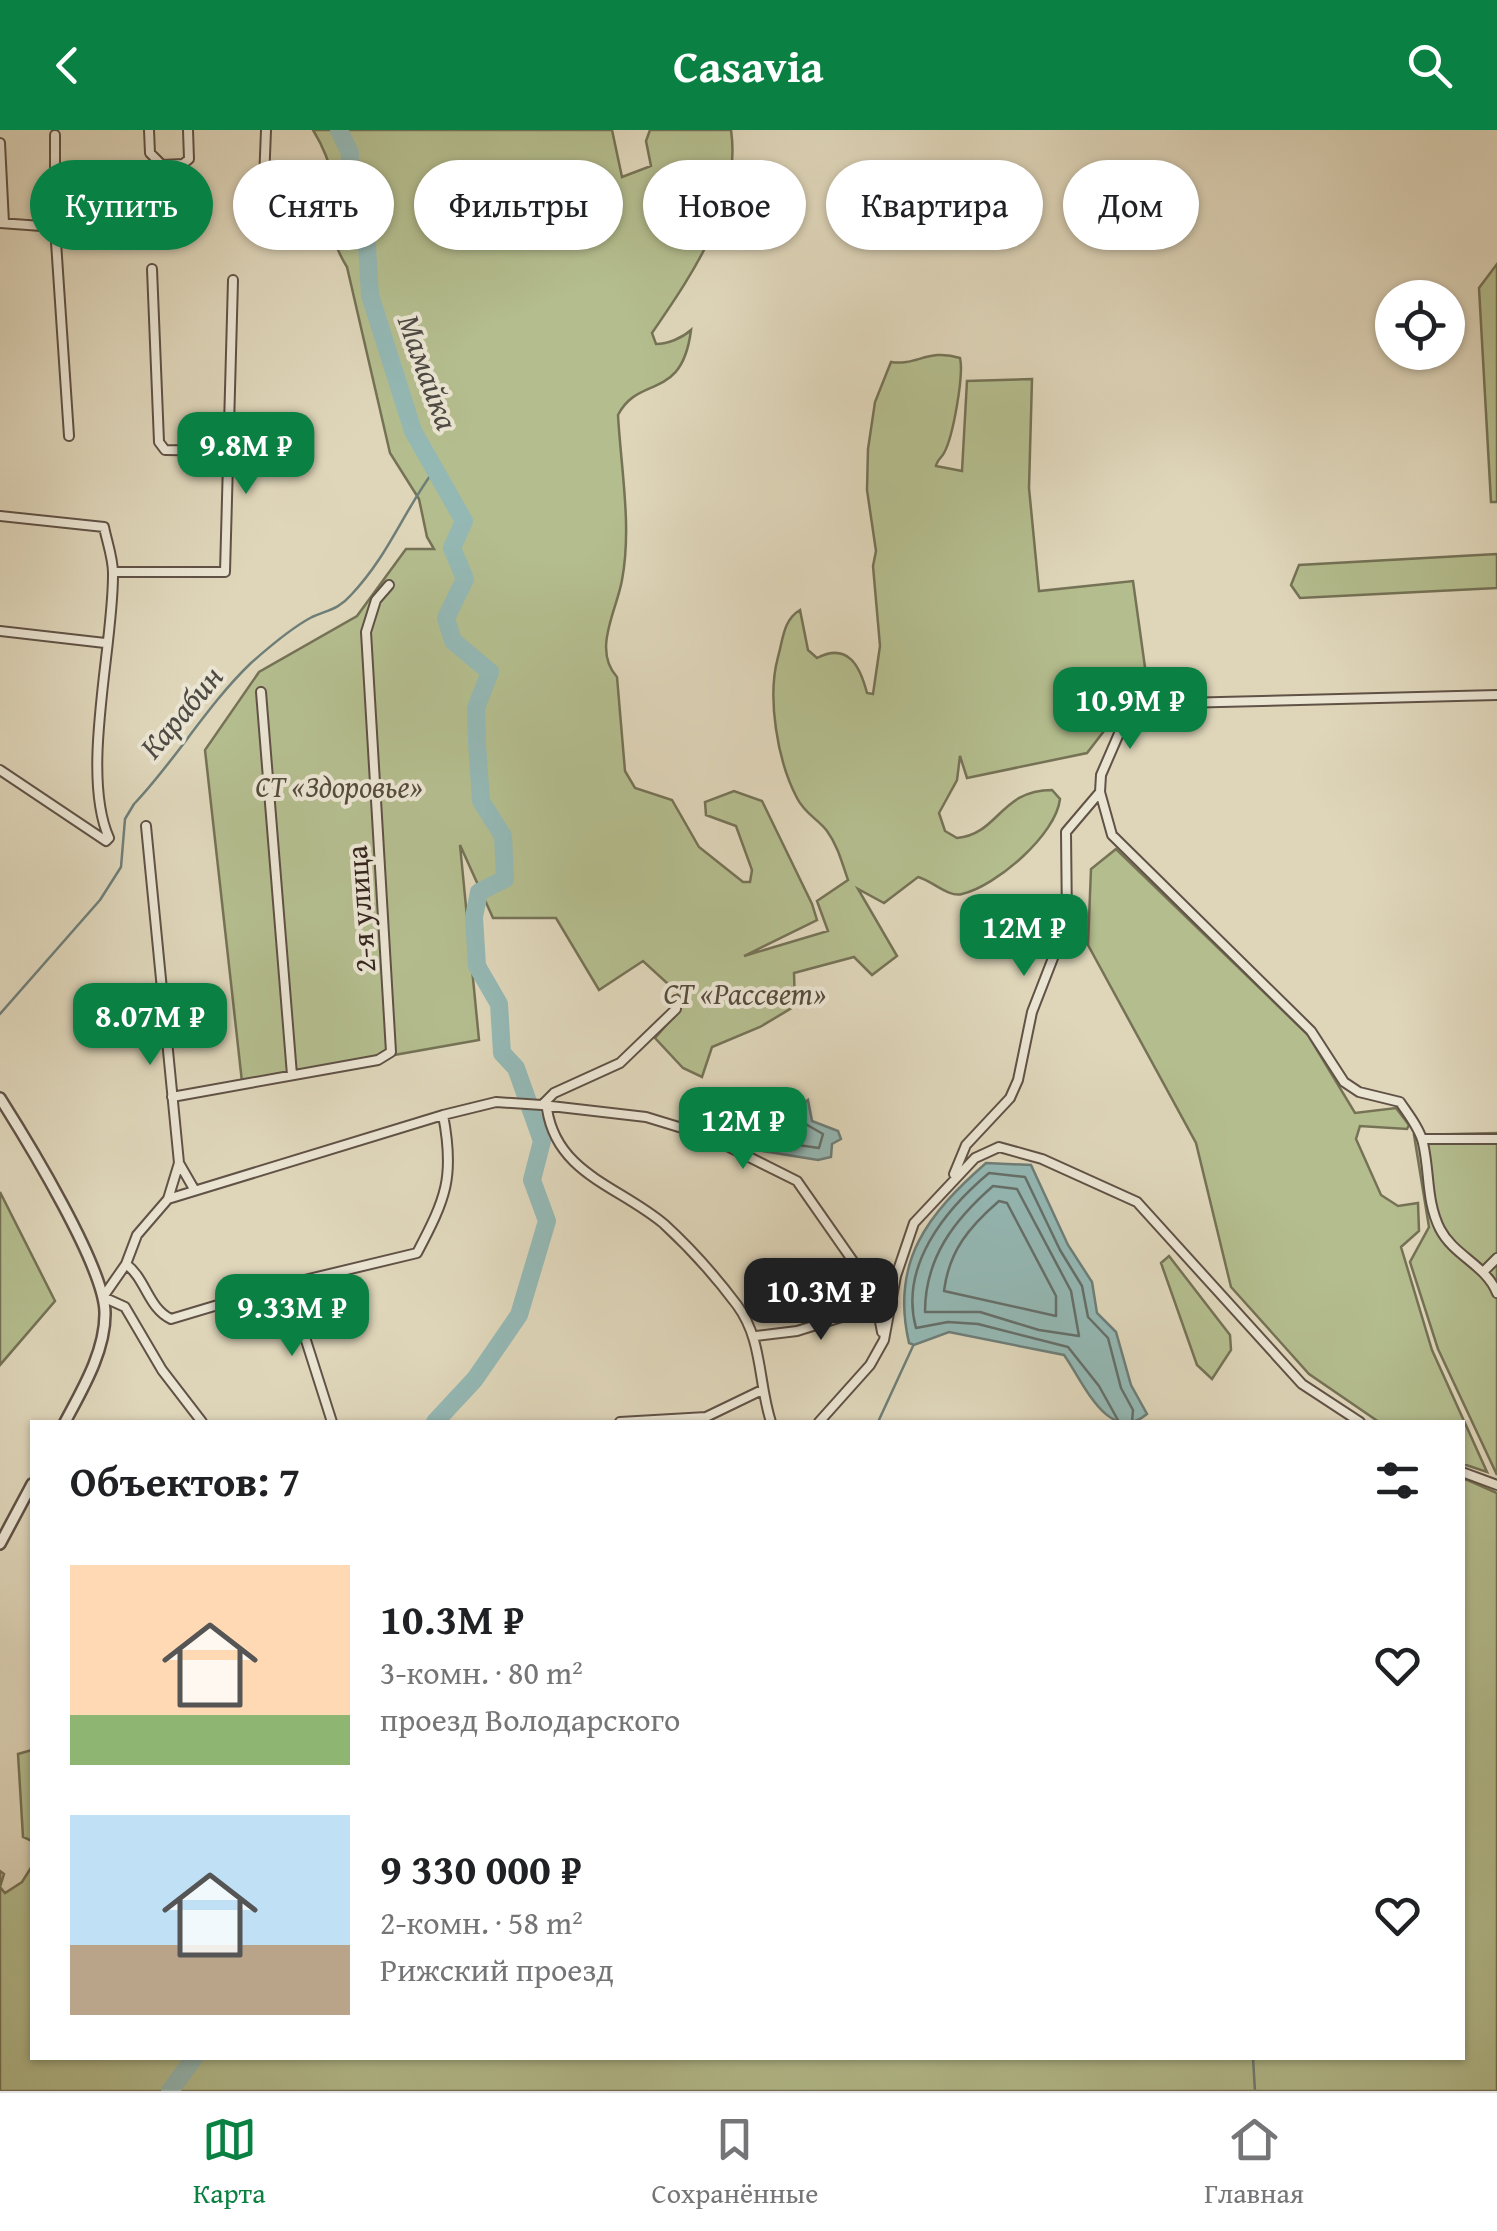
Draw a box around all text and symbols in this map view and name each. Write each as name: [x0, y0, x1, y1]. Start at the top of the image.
text: Casavia: [673, 33, 824, 98]
icon: back: [40, 38, 95, 93]
icon: search: [1402, 38, 1457, 93]
chip: Купить: [30, 160, 213, 250]
chip: Снять: [233, 160, 394, 250]
chip: Фильтры: [414, 160, 623, 250]
chip: Новое: [643, 160, 806, 250]
chip: Квартира: [826, 160, 1043, 250]
chip: Дом: [1063, 160, 1199, 250]
map controls: [1375, 280, 1465, 370]
button: locate: [1375, 280, 1465, 370]
water label: Мамайка: [386, 307, 471, 437]
pin: 9.8M ₽: [165, 412, 327, 497]
text: 9.8M ₽: [199, 421, 293, 468]
water label: Карабин: [128, 655, 234, 769]
pin: 10.9M ₽: [1038, 667, 1222, 752]
text: 10.9M ₽: [1075, 676, 1185, 723]
park label: СТ «Здоровье»: [255, 764, 423, 808]
street label: 2-я улица: [334, 843, 386, 974]
pin: 12M ₽: [954, 894, 1094, 979]
text: 12M ₽: [982, 903, 1066, 950]
park label: СТ «Рассвет»: [664, 971, 826, 1015]
pin: 8.07M ₽: [58, 983, 242, 1068]
text: 8.07M ₽: [95, 992, 205, 1039]
pin: 12M ₽: [673, 1087, 813, 1172]
text: 12M ₽: [701, 1096, 785, 1143]
pin: 10.3M ₽: [729, 1258, 913, 1343]
text: 10.3M ₽: [766, 1267, 876, 1314]
pin: 9.33M ₽: [200, 1274, 384, 1359]
text: 9.33M ₽: [237, 1283, 347, 1330]
text: Объектов: 7: [70, 1450, 300, 1511]
icon: filters: [1370, 1453, 1425, 1508]
text: 10.3M ₽: [380, 1588, 524, 1649]
icon: home: [150, 1605, 270, 1725]
icon: heart: [1370, 1638, 1425, 1693]
text: 3-комн. · 80 m²: [380, 1649, 583, 1696]
text: проезд Володарского: [380, 1696, 680, 1743]
text: 9 330 000 ₽: [380, 1838, 582, 1899]
icon: home: [150, 1855, 270, 1975]
icon: heart: [1370, 1888, 1425, 1943]
text: 2-комн. · 58 m²: [380, 1899, 583, 1946]
text: Рижский проезд: [380, 1946, 614, 1993]
tab: Карта: [193, 2112, 265, 2213]
tab: Сохранённые: [651, 2112, 818, 2213]
tab: Главная: [1204, 2112, 1304, 2213]

